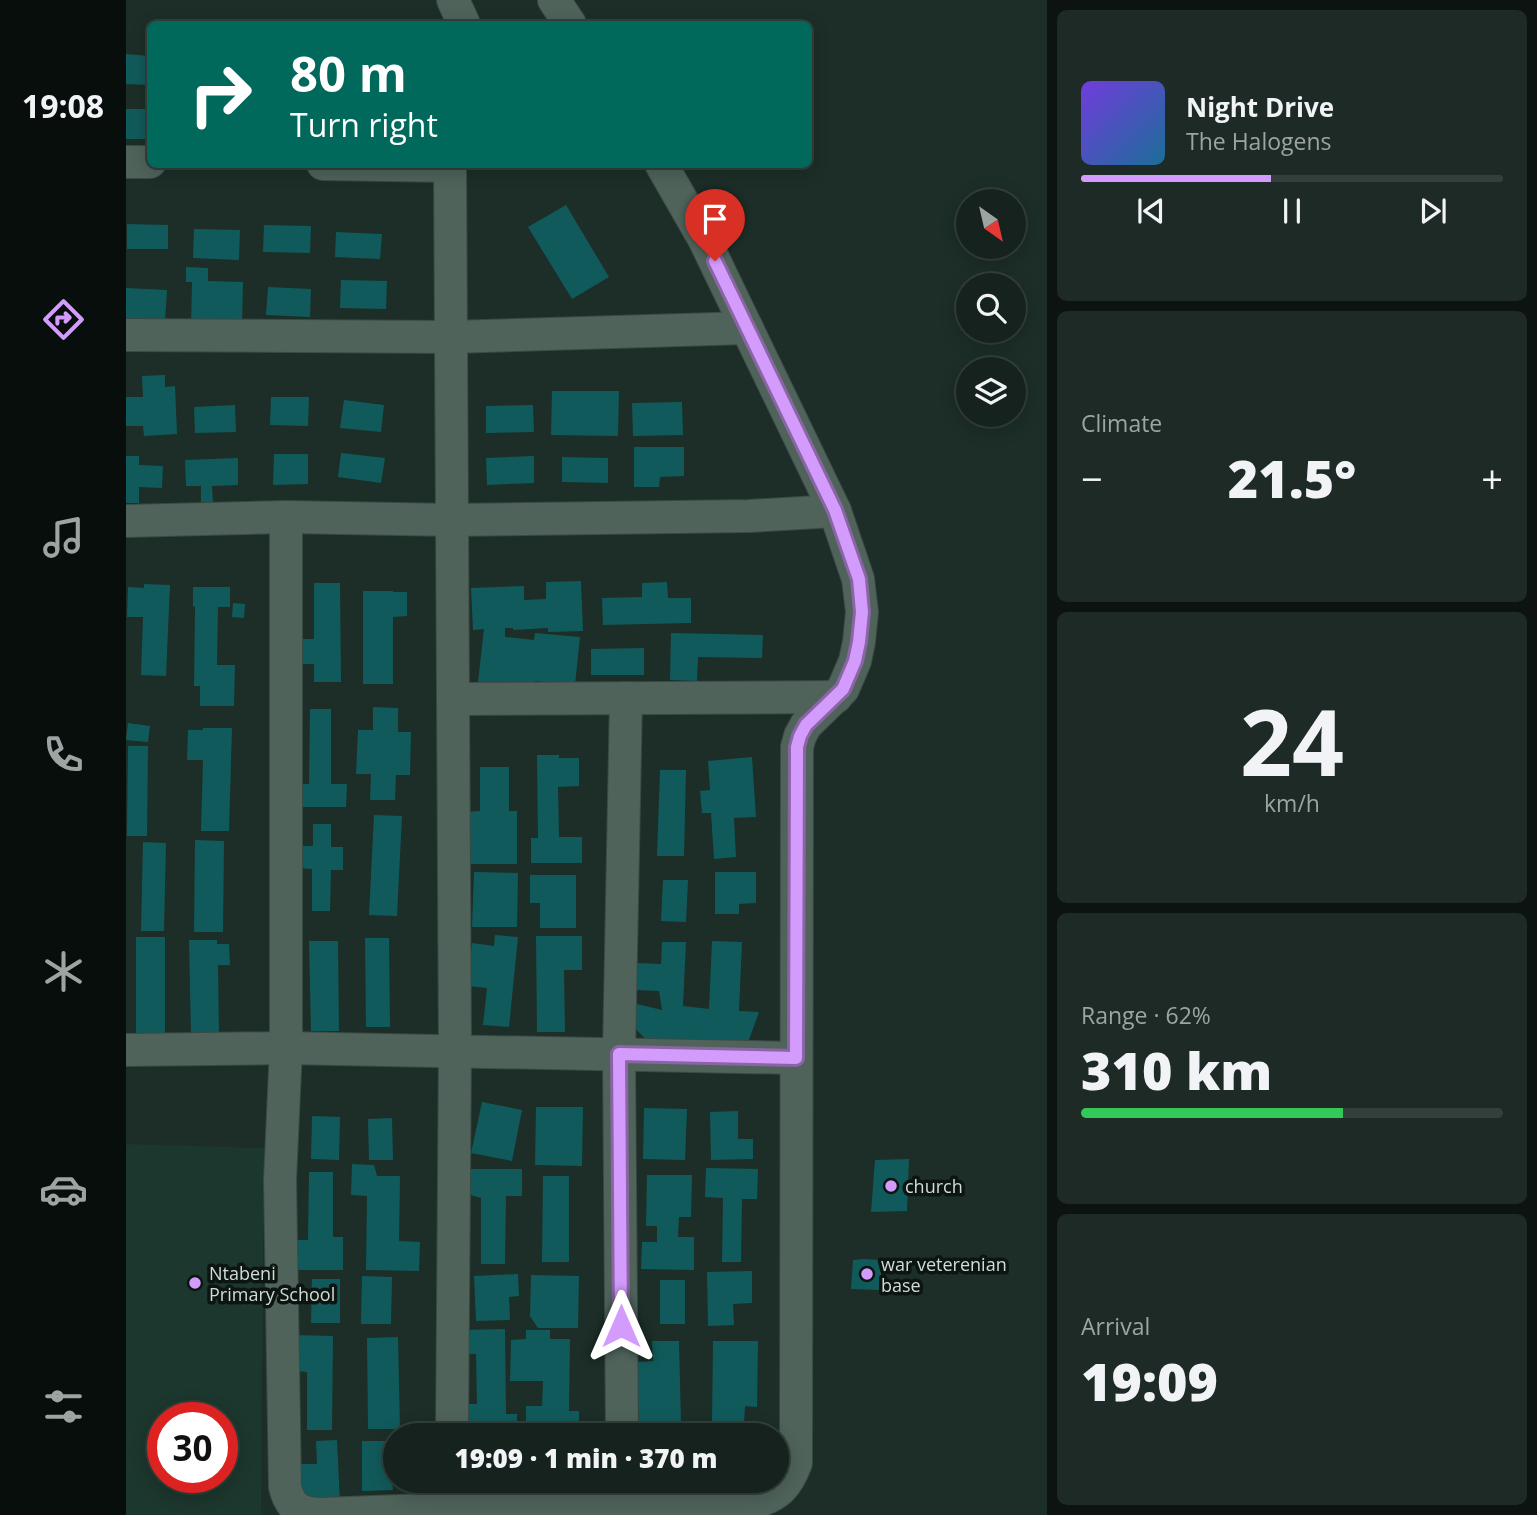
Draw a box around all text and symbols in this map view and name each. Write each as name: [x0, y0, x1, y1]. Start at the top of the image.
text: 80 m: [290, 40, 407, 106]
icon: right: [175, 49, 266, 140]
text: 19:08: [22, 84, 104, 127]
text: Night Drive: [1186, 89, 1334, 125]
text: Turn right: [290, 103, 438, 146]
text: The Halogens: [1186, 125, 1332, 157]
pin: [685, 189, 745, 261]
north arrow: [956, 189, 1026, 259]
map controls: [956, 189, 1026, 427]
icon: previous: [1132, 192, 1170, 230]
icon: pause: [1273, 192, 1311, 230]
icon: next: [1414, 192, 1452, 230]
icon: arrive: [696, 200, 734, 238]
button: search: [956, 273, 1026, 343]
icon: directions: [39, 295, 88, 344]
button: layers: [956, 357, 1026, 427]
text: Climate: [1081, 407, 1162, 439]
text: 21.5°: [1228, 442, 1356, 513]
text: −: [1081, 452, 1103, 504]
text: +: [1481, 452, 1503, 504]
icon: music: [39, 513, 88, 562]
text: 24: [1240, 679, 1344, 803]
icon: phone: [39, 730, 88, 779]
text: km/h: [1264, 787, 1320, 819]
icon: climate: [39, 947, 88, 996]
text: Range · 62%: [1081, 999, 1211, 1031]
text: 310 km: [1081, 1034, 1272, 1105]
icon: car: [39, 1165, 88, 1214]
place label: church: [905, 1174, 963, 1198]
marker: church: [883, 1178, 899, 1194]
place label: war veterenian base: [881, 1252, 1007, 1297]
place label: Ntabeni Primary School: [209, 1261, 335, 1306]
marker: war veterenian base: [859, 1266, 875, 1282]
marker: Ntabeni Primary School: [187, 1275, 203, 1291]
position arrow: [584, 1289, 658, 1363]
text: Arrival: [1081, 1310, 1150, 1342]
text: 19:09: [1081, 1345, 1218, 1416]
icon: filters: [39, 1382, 88, 1431]
speed limit sign: 30: [147, 1402, 238, 1493]
text: 19:09 · 1 min · 370 m: [455, 1440, 717, 1476]

